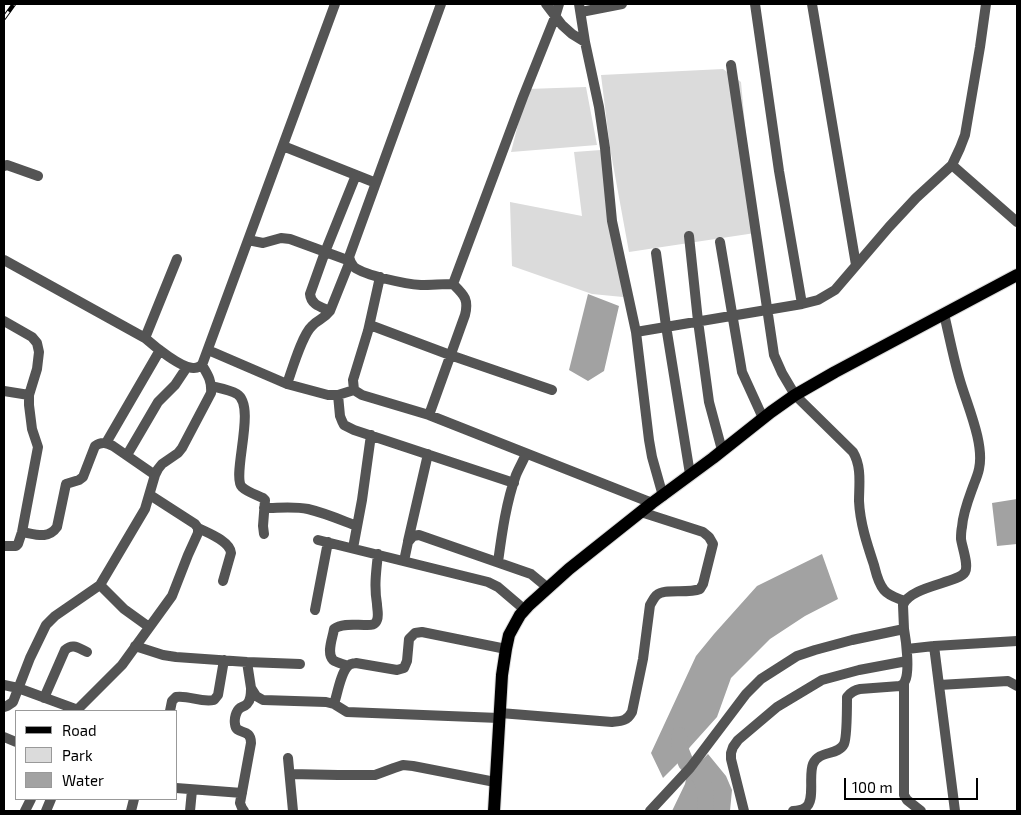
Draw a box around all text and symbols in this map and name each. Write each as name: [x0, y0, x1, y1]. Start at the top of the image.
legend: [15, 710, 178, 800]
text: Road: [62, 721, 97, 739]
text: Park: [62, 746, 93, 764]
scale bar: [846, 768, 980, 800]
text: Water: [62, 771, 104, 789]
text: 100 m: [852, 778, 893, 796]

